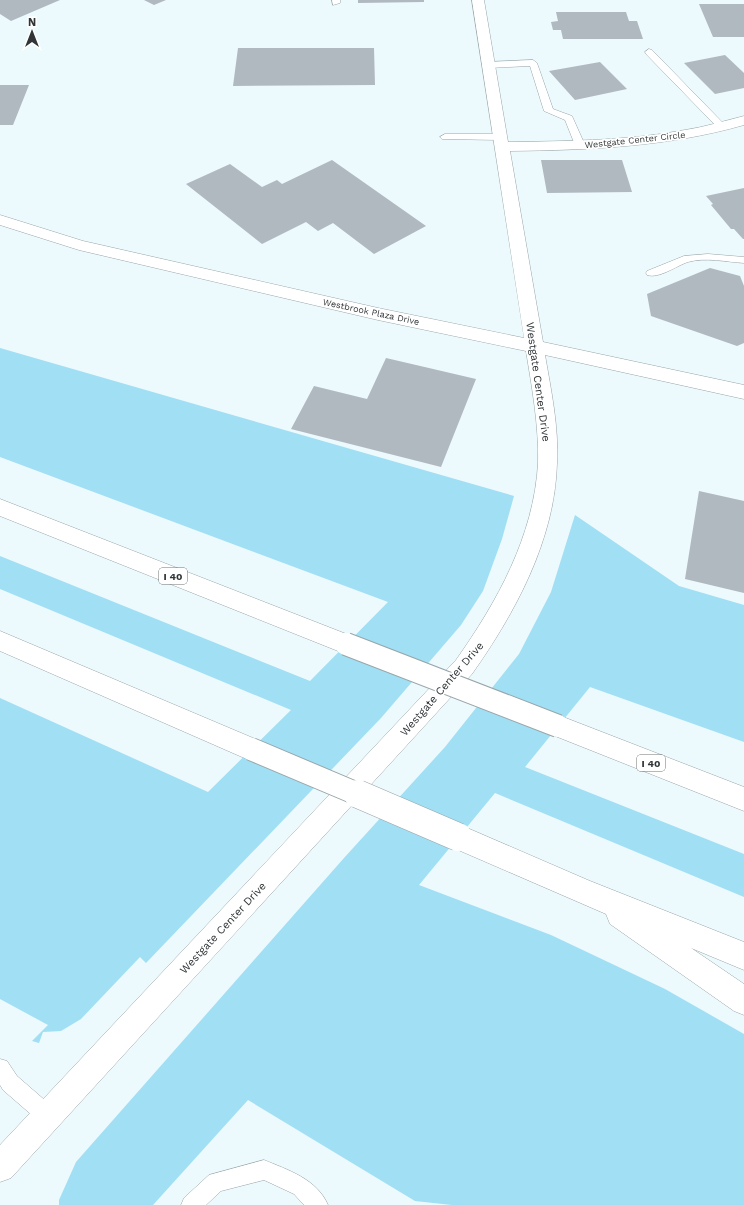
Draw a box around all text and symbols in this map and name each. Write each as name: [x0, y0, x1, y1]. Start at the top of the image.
north arrow: [12, 12, 52, 52]
text: N: [28, 16, 36, 29]
street label: Westgate Center Circle: [584, 130, 686, 150]
street label: Westbrook Plaza Drive: [322, 297, 420, 327]
street label: Westgate Center Drive: [523, 321, 553, 443]
road number: I 40: [159, 568, 187, 584]
street label: Westgate Center Drive: [398, 639, 486, 739]
road number: I 40: [637, 755, 665, 771]
street label: Westgate Center Drive: [177, 880, 269, 976]

